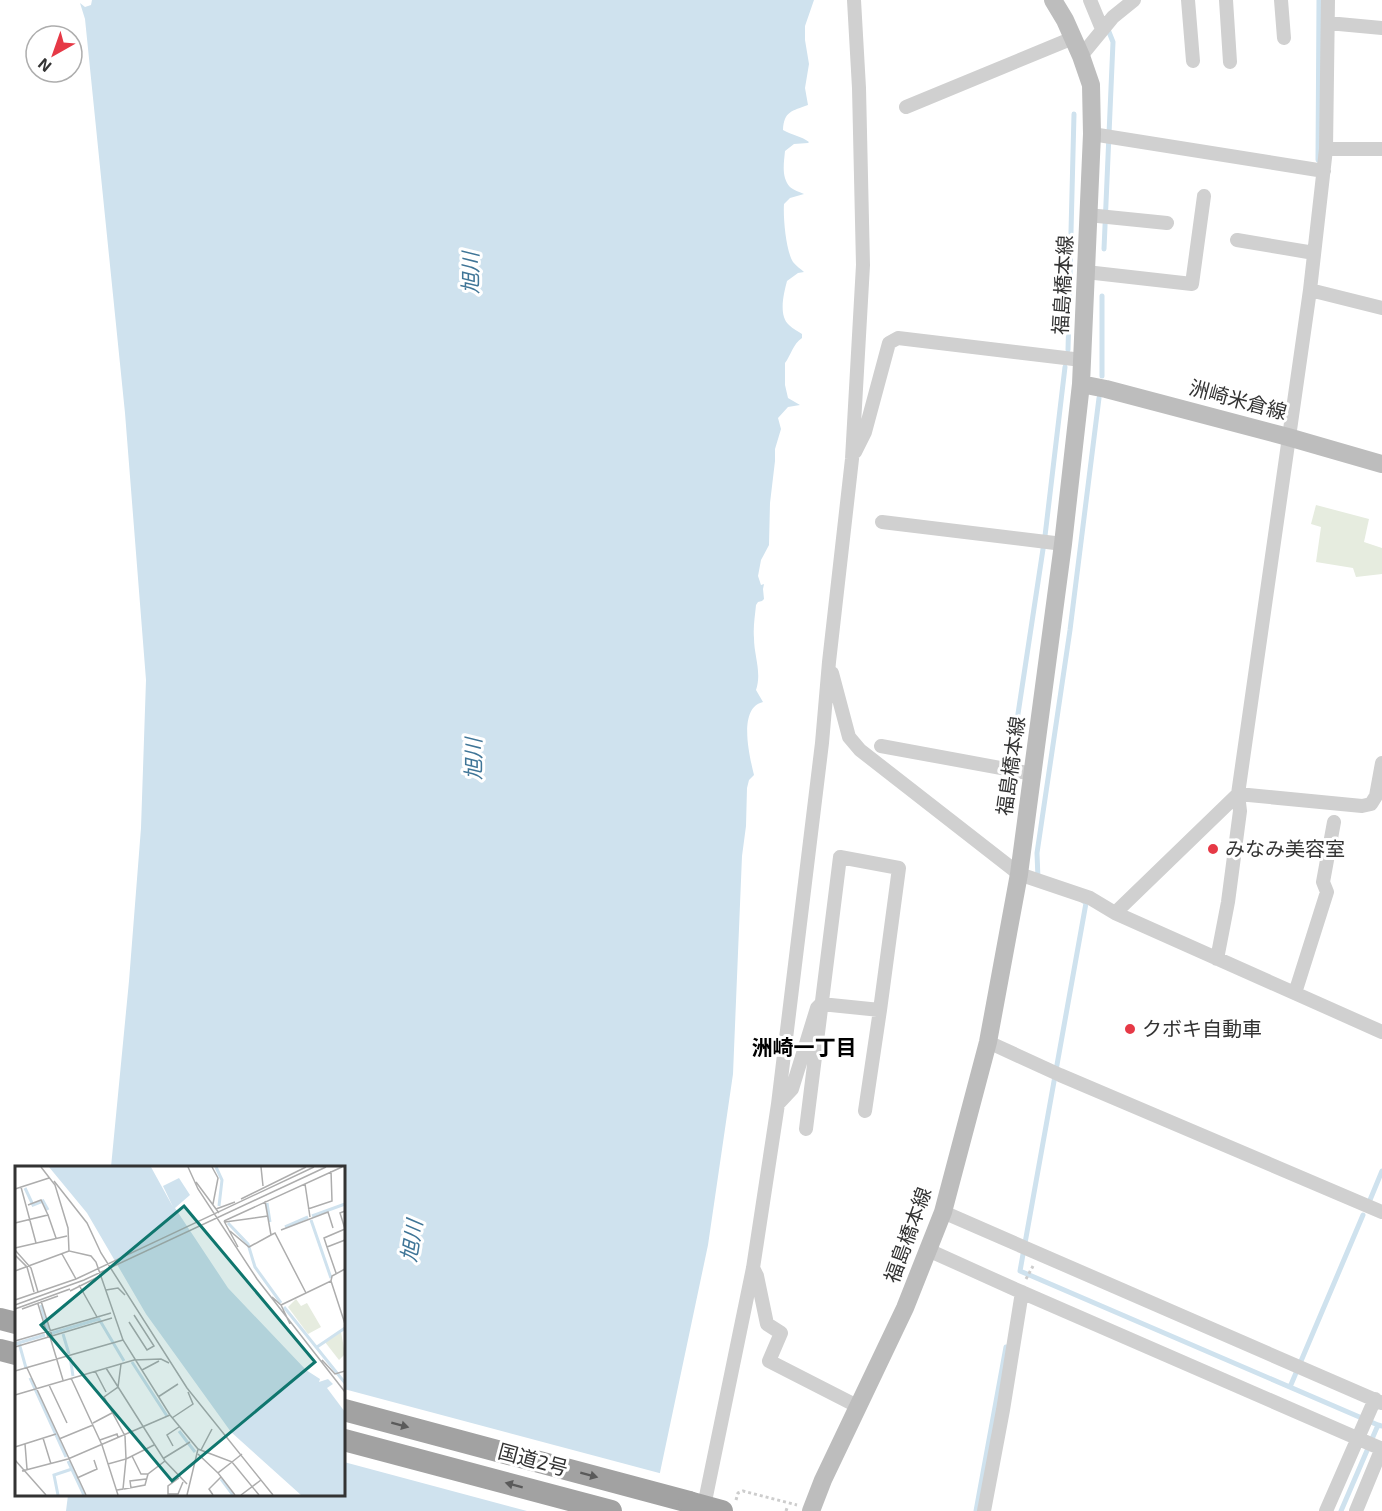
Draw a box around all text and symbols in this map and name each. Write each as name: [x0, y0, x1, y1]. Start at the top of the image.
north arrow: [24, 24, 84, 84]
text: N: [34, 55, 55, 77]
street label: 福島橋本線: [1047, 234, 1077, 336]
water label: 旭川: [457, 250, 482, 294]
street label: 洲崎米倉線: [1187, 375, 1290, 424]
street label: 福島橋本線: [991, 715, 1029, 817]
water label: 旭川: [460, 736, 485, 780]
place label: みなみ美容室: [1225, 836, 1345, 860]
marker: みなみ美容室: [1206, 842, 1220, 856]
place label: クボキ自動車: [1142, 1016, 1262, 1040]
marker: クボキ自動車: [1123, 1022, 1137, 1036]
district label: 洲崎一丁目: [752, 1034, 857, 1059]
inset map: [15, 1166, 345, 1496]
street label: 福島橋本線: [879, 1184, 935, 1286]
water label: 旭川: [395, 1216, 426, 1263]
one-way arrow: [391, 1421, 409, 1430]
street label: 国道2号: [496, 1438, 571, 1480]
one-way arrow: [580, 1471, 598, 1480]
one-way arrow: [505, 1480, 523, 1490]

